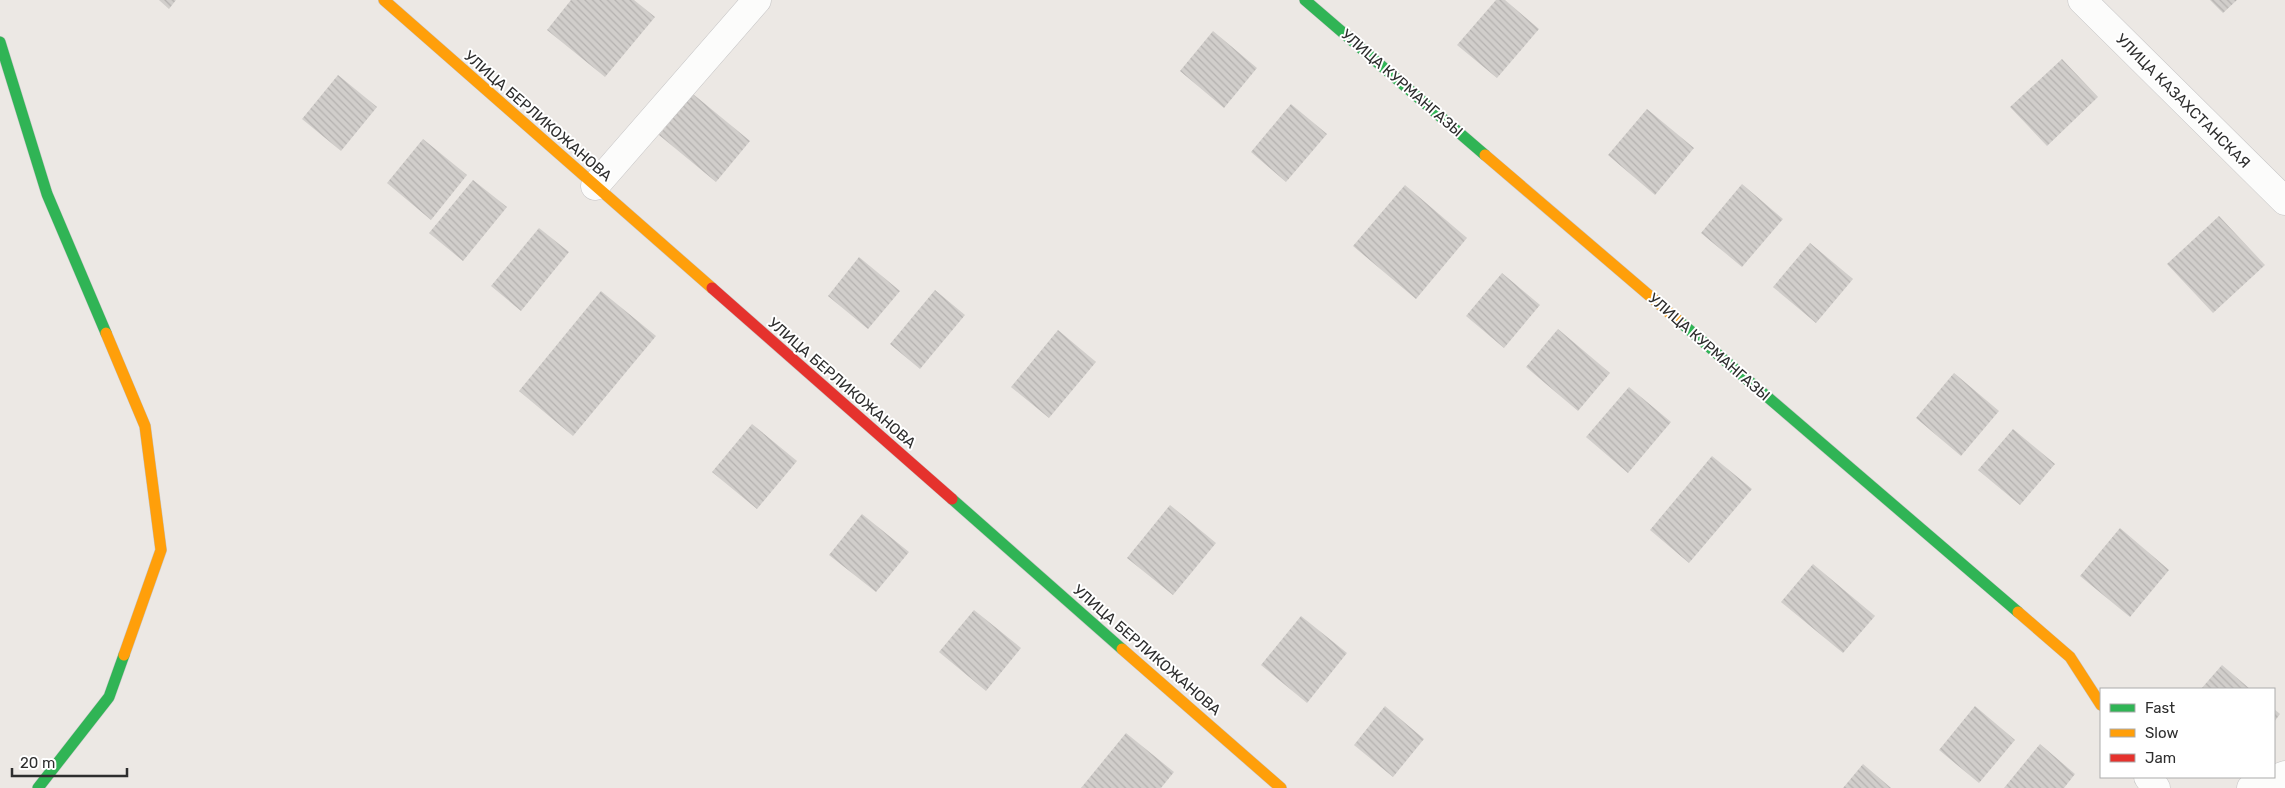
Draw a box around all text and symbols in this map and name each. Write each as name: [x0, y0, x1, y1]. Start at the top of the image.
street label: УЛИЦА КУРМАНГАЗЫ: [1338, 25, 1466, 141]
street label: УЛИЦА КАЗАХСТАНСКАЯ: [2112, 30, 2254, 172]
street label: УЛИЦА БЕРЛИКОЖАНОВА: [460, 47, 616, 185]
street label: УЛИЦА КУРМАНГАЗЫ: [1645, 289, 1773, 405]
street label: УЛИЦА БЕРЛИКОЖАНОВА: [764, 314, 920, 452]
street label: УЛИЦА БЕРЛИКОЖАНОВА: [1069, 581, 1225, 719]
legend: [2100, 688, 2275, 778]
text: Fast: [2145, 699, 2175, 717]
text: Slow: [2145, 724, 2178, 742]
scale bar: [12, 746, 128, 778]
text: Jam: [2145, 749, 2176, 767]
text: 20 m: [20, 754, 55, 772]

